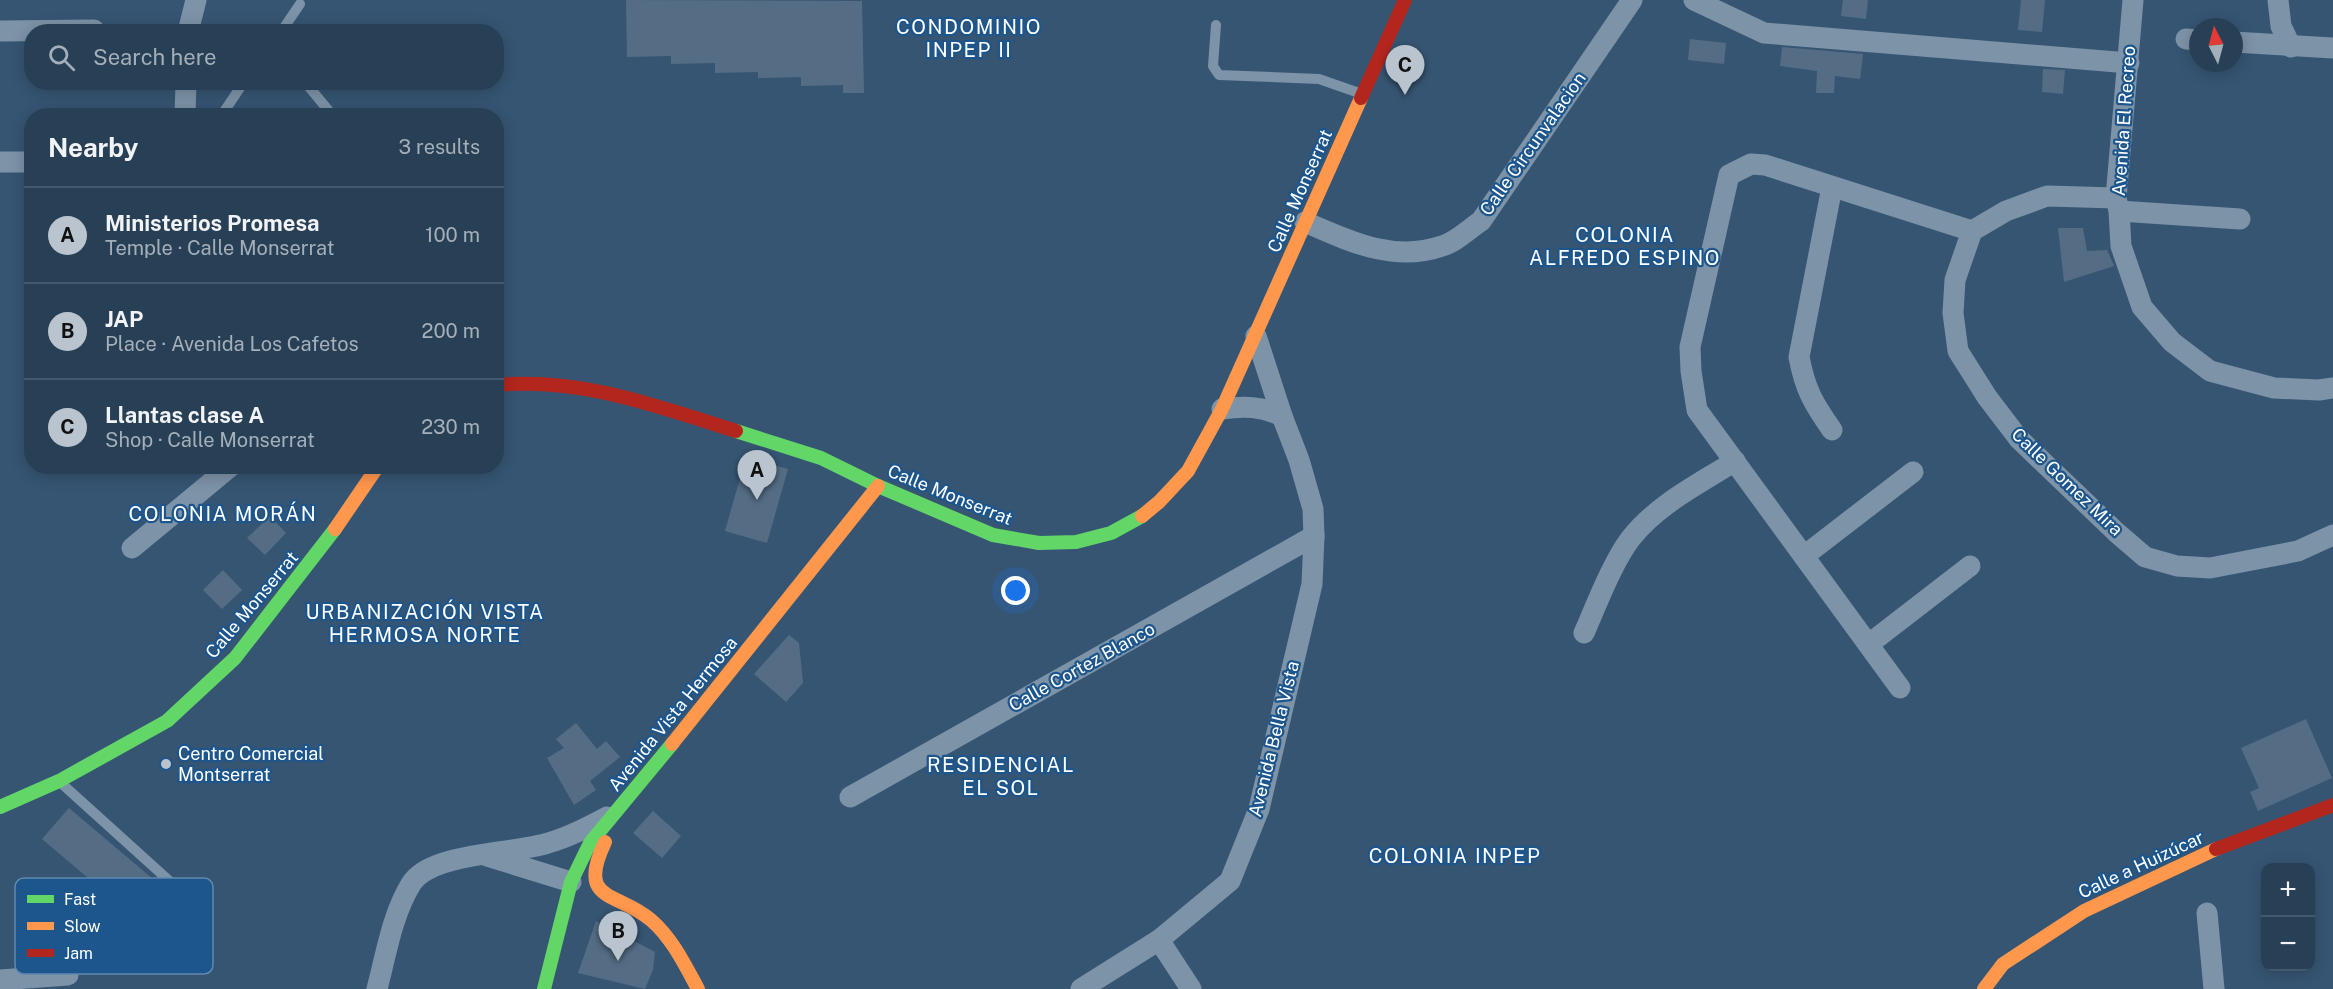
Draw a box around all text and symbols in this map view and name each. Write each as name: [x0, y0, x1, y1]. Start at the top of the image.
district label: CONDOMINIO INPEP II: [896, 15, 1042, 62]
north arrow: [2189, 18, 2243, 72]
search box: [24, 24, 504, 90]
icon: search: [45, 41, 78, 74]
text: Search here: [93, 44, 217, 70]
street label: Avenida El Recreo: [2108, 45, 2139, 197]
pin: C: [1386, 46, 1424, 95]
street label: Calle Circunvalacion: [1475, 68, 1590, 219]
street label: Calle Monserrat: [1263, 126, 1336, 256]
text: Nearby: [48, 132, 138, 163]
text: 3 results: [399, 135, 480, 159]
text: Ministerios Promesa: [105, 210, 320, 236]
text: A: [60, 223, 75, 247]
text: 100 m: [425, 223, 480, 247]
district label: COLONIA ALFREDO ESPINO: [1529, 223, 1721, 270]
text: Temple · Calle Monserrat: [105, 236, 334, 260]
text: JAP: [105, 306, 143, 332]
text: B: [61, 319, 74, 343]
text: 200 m: [422, 319, 480, 343]
text: Place · Avenida Los Cafetos: [105, 332, 359, 356]
text: Llantas clase A: [105, 402, 264, 428]
text: C: [60, 415, 75, 439]
text: 230 m: [421, 415, 480, 439]
street label: Calle Gomez Mira: [2008, 423, 2127, 540]
text: Shop · Calle Monserrat: [105, 428, 315, 452]
pin: A: [738, 450, 777, 500]
street label: Calle Monserrat: [885, 460, 1016, 529]
district label: COLONIA MORÁN: [129, 501, 317, 526]
street label: Calle Monserrat: [201, 547, 302, 662]
your location: [1001, 576, 1030, 605]
district label: URBANIZACIÓN VISTA HERMOSA NORTE: [305, 599, 545, 647]
street label: Calle Cortez Blanco: [1005, 618, 1158, 715]
street label: Avenida Vista Hermosa: [604, 632, 741, 795]
street label: Avenida Bella Vista: [1244, 659, 1303, 819]
place label: Centro Comercial Montserrat: [178, 743, 324, 785]
district label: RESIDENCIAL EL SOL: [927, 753, 1075, 800]
marker: Centro Comercial Montserrat: [159, 757, 173, 771]
street label: Calle a Huizúcar: [2075, 826, 2207, 903]
district label: COLONIA INPEP: [1369, 844, 1541, 868]
map controls: [2261, 863, 2315, 971]
button: +: [2261, 863, 2315, 917]
legend: [15, 878, 213, 974]
text: Fast: [64, 890, 96, 909]
pin: B: [598, 912, 638, 961]
text: Slow: [64, 917, 101, 936]
button: −: [2261, 917, 2315, 971]
text: Jam: [64, 944, 93, 963]

